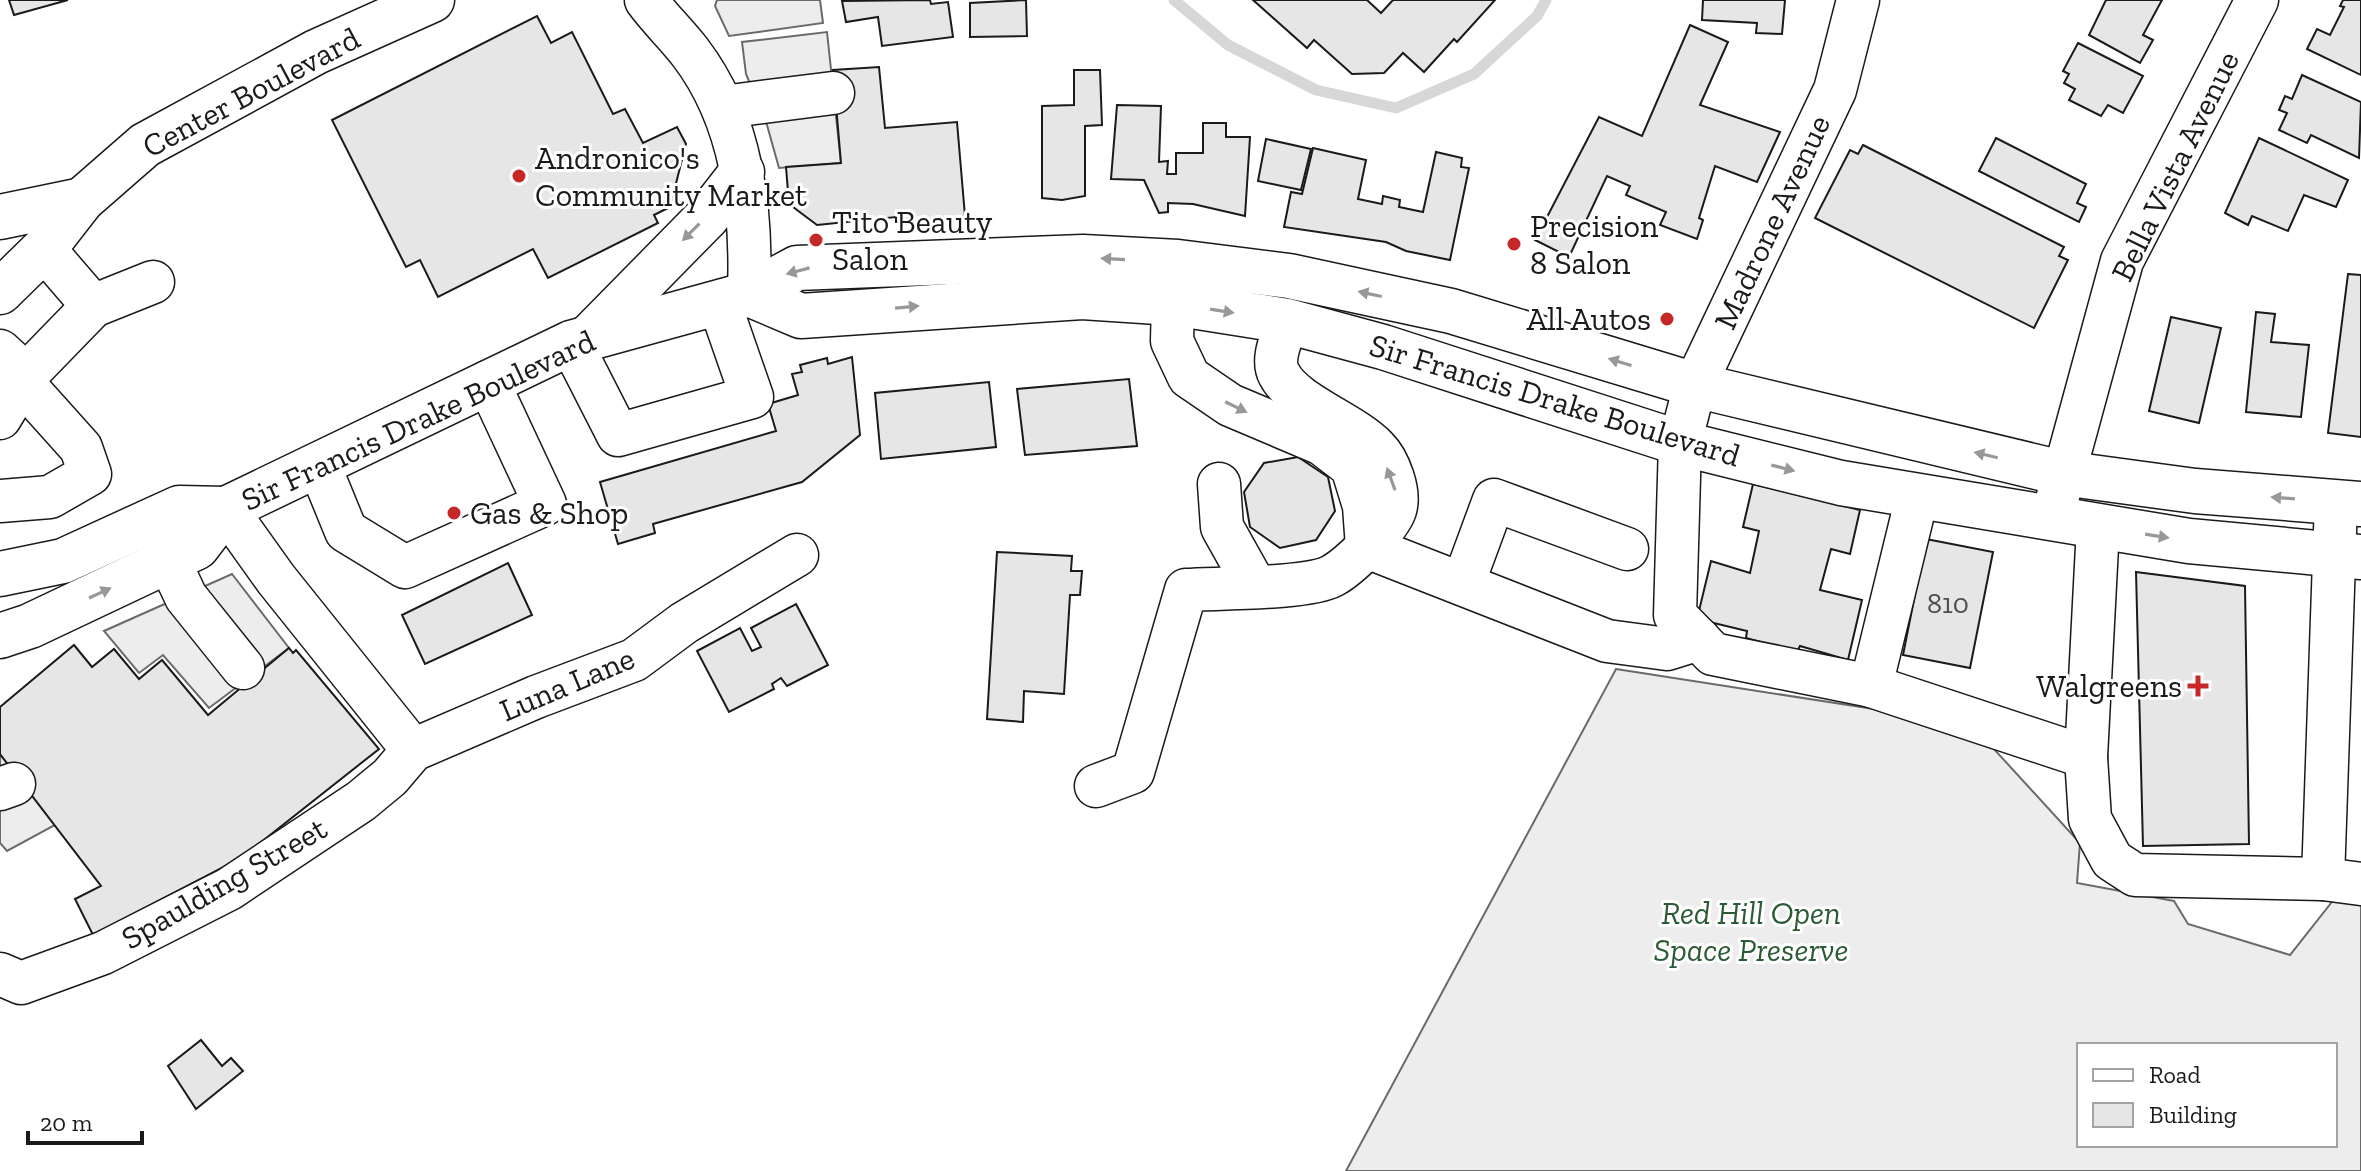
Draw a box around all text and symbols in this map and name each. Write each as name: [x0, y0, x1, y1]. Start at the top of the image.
street label: Center Boulevard: [136, 19, 367, 165]
street label: Bella Vista Avenue: [2103, 45, 2247, 287]
street label: Madrone Avenue: [1706, 109, 1838, 335]
place label: Andronico's Community Market: [535, 139, 807, 214]
marker: Andronico's Community Market: [510, 167, 528, 185]
place label: Tito Beauty Salon: [832, 203, 993, 278]
place label: Precision 8 Salon: [1530, 207, 1659, 282]
one-way arrow: [682, 222, 701, 241]
marker: Tito Beauty Salon: [807, 231, 825, 249]
marker: Precision 8 Salon: [1505, 235, 1523, 253]
one-way arrow: [1100, 252, 1125, 265]
one-way arrow: [785, 266, 810, 278]
one-way arrow: [1357, 287, 1382, 300]
one-way arrow: [895, 300, 920, 313]
place label: All Autos: [1526, 300, 1651, 338]
one-way arrow: [1209, 305, 1234, 317]
marker: All Autos: [1658, 310, 1676, 328]
street label: Sir Francis Drake Boulevard: [235, 321, 601, 519]
street label: Sir Francis Drake Boulevard: [1365, 325, 1745, 475]
one-way arrow: [1608, 355, 1632, 368]
one-way arrow: [1225, 400, 1248, 414]
one-way arrow: [1974, 448, 1999, 461]
one-way arrow: [1771, 462, 1796, 475]
one-way arrow: [1384, 467, 1397, 491]
one-way arrow: [2270, 491, 2295, 504]
place label: Gas & Shop: [470, 494, 628, 532]
marker: Gas & Shop: [445, 504, 463, 522]
one-way arrow: [2145, 531, 2170, 543]
one-way arrow: [89, 586, 112, 600]
house number: 810: [1927, 587, 1969, 620]
street label: Luna Lane: [494, 639, 640, 729]
place label: Walgreens: [2036, 667, 2182, 705]
marker: Walgreens: [2189, 677, 2207, 695]
street label: Spaulding Street: [115, 809, 333, 957]
park label: Red Hill Open Space Preserve: [1654, 894, 1848, 969]
legend: [2077, 1043, 2337, 1147]
text: Road: [2149, 1060, 2201, 1089]
scale bar: [28, 1095, 142, 1145]
text: Building: [2149, 1100, 2237, 1129]
text: 20 m: [40, 1108, 93, 1137]

